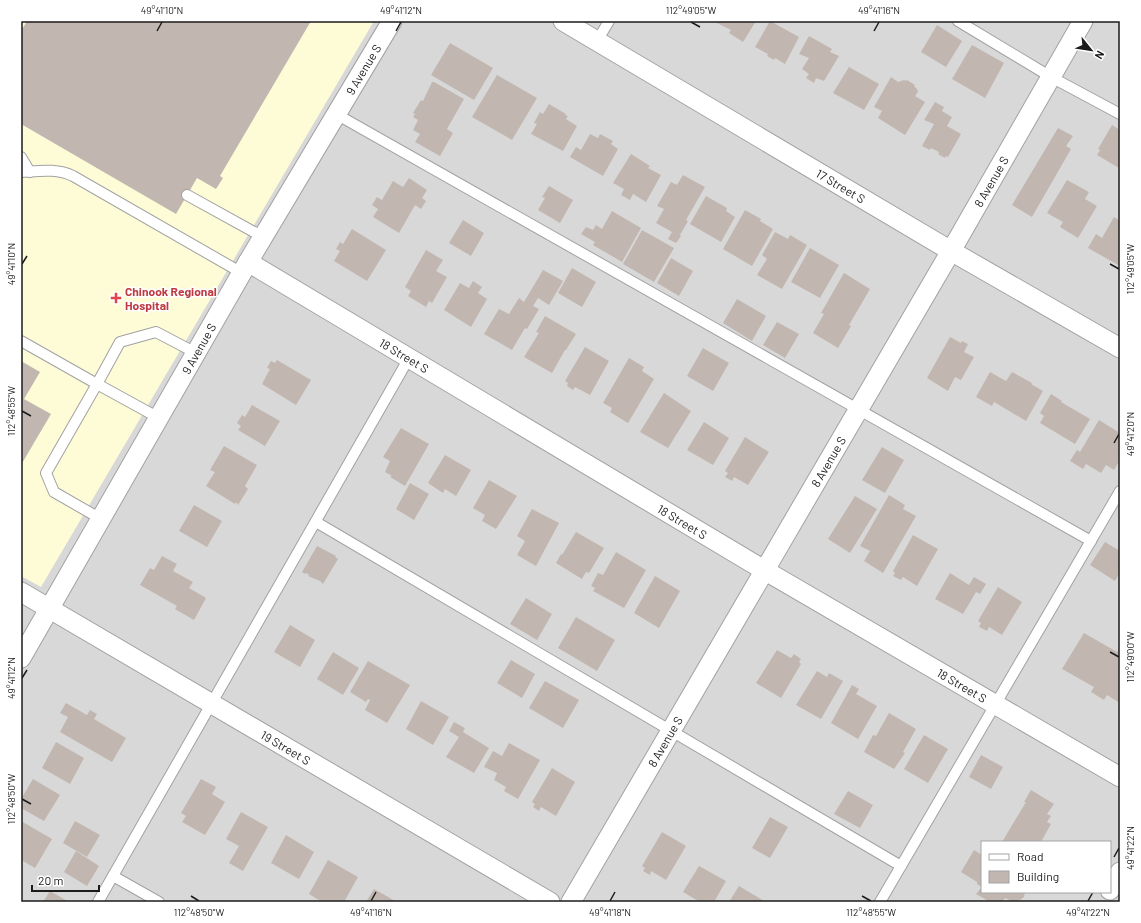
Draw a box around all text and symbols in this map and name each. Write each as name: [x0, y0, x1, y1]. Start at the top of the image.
text: 49°41'10"N: [141, 4, 183, 16]
text: 49°41'12"N: [380, 4, 422, 16]
text: 112°49'05"W: [666, 4, 716, 16]
text: 49°41'16"N: [858, 4, 900, 16]
north arrow: [1071, 30, 1111, 70]
street label: 9 Avenue S: [343, 41, 384, 97]
text: N: [1093, 49, 1108, 62]
street label: 8 Avenue S: [971, 154, 1011, 209]
street label: 17 Street S: [814, 166, 868, 206]
text: 49°41'10"N: [5, 243, 17, 285]
text: 112°49'05"W: [1124, 244, 1136, 294]
place label: Chinook Regional Hospital: [125, 284, 217, 312]
marker: Chinook Regional Hospital: [110, 292, 122, 304]
street label: 9 Avenue S: [178, 320, 219, 376]
street label: 18 Street S: [377, 335, 432, 375]
text: 112°48'55"W: [5, 386, 17, 436]
text: 49°41'20"N: [1124, 412, 1136, 456]
street label: 8 Avenue S: [808, 434, 848, 489]
street label: 18 Street S: [655, 501, 710, 541]
text: 112°49'00"W: [1124, 631, 1136, 682]
text: 49°41'12"N: [5, 657, 17, 699]
street label: 18 Street S: [935, 665, 989, 705]
street label: 8 Avenue S: [645, 714, 685, 769]
street label: 19 Street S: [259, 727, 313, 767]
text: 112°48'50"W: [5, 774, 17, 824]
text: 49°41'22"N: [1124, 826, 1136, 870]
legend: [981, 841, 1111, 893]
text: Road: [1017, 849, 1044, 863]
scale bar: [32, 867, 99, 893]
text: Building: [1017, 869, 1059, 883]
text: 20 m: [38, 873, 64, 887]
text: 112°48'50"W: [174, 906, 224, 918]
text: 49°41'16"N: [350, 906, 392, 918]
text: 49°41'18"N: [589, 906, 631, 918]
text: 112°48'55"W: [846, 906, 896, 918]
text: 49°41'22"N: [1066, 906, 1110, 918]

